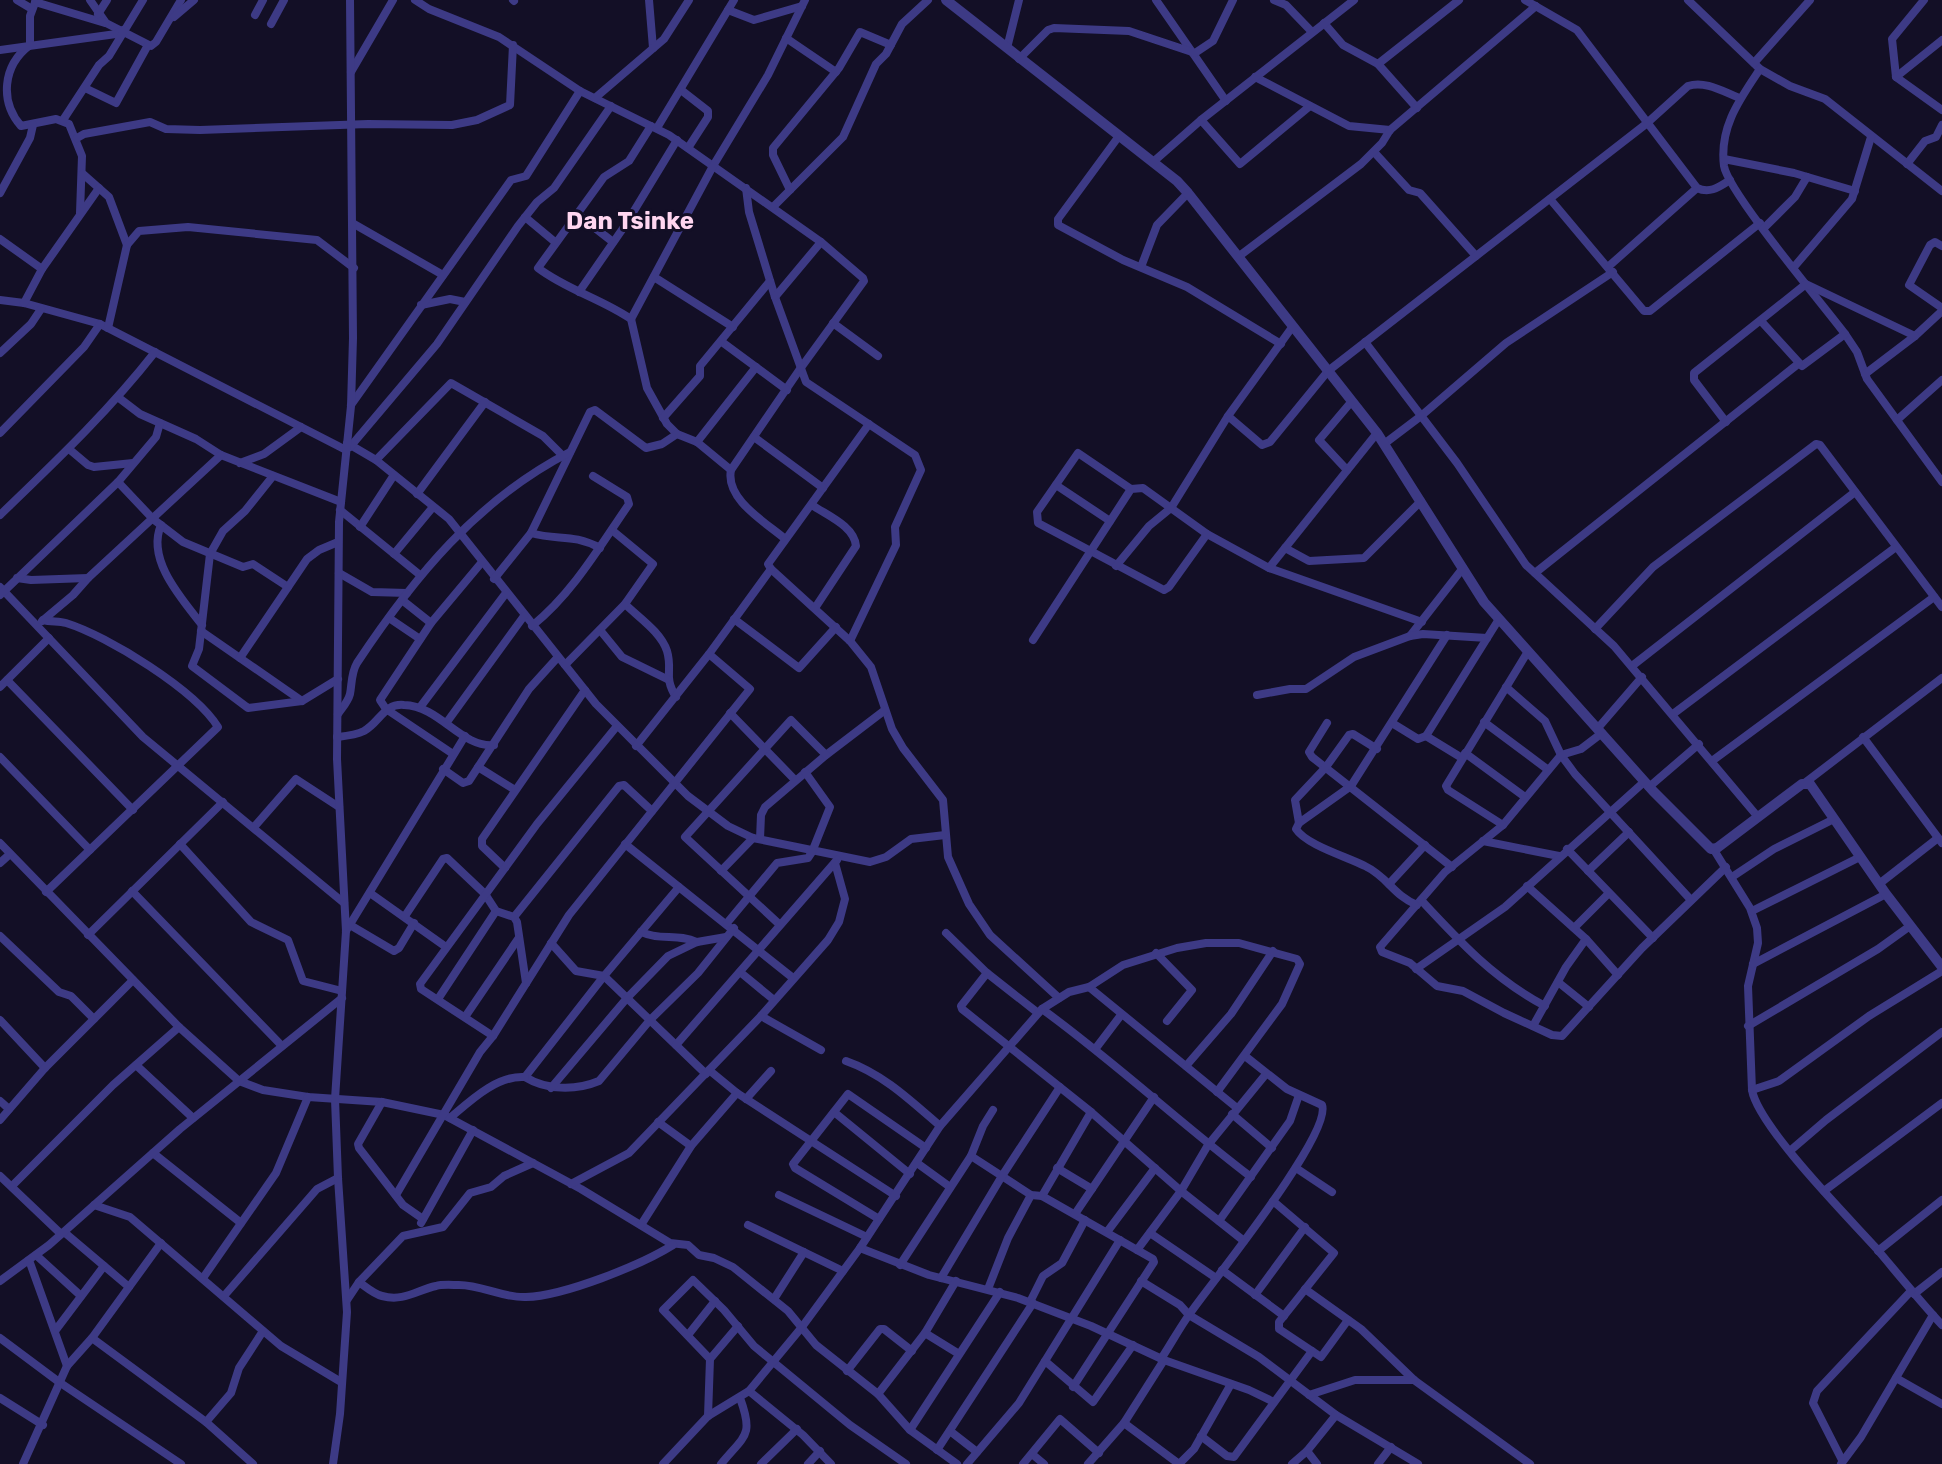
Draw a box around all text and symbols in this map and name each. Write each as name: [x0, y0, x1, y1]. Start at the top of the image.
district label: Dan Tsinke: [566, 207, 694, 235]

